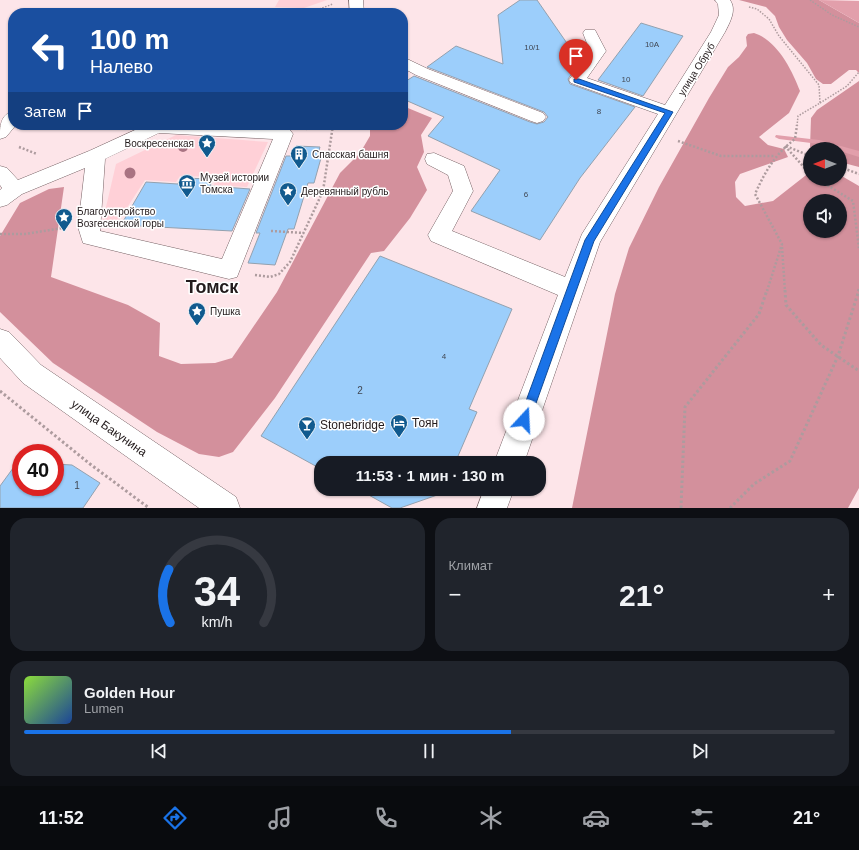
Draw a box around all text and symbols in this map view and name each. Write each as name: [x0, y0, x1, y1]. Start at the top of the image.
icon: left: [24, 24, 76, 76]
text: 100 m: [90, 24, 169, 55]
pin: [559, 39, 593, 80]
house number: 10А: [645, 40, 660, 49]
street label: улица Обруб: [676, 41, 717, 98]
house number: 10/1: [524, 43, 540, 52]
icon: arrive: [565, 45, 587, 67]
text: Налево: [90, 57, 153, 77]
house number: 10: [622, 75, 631, 84]
icon: arrive: [74, 100, 96, 122]
text: Затем: [24, 103, 66, 120]
house number: 8: [597, 107, 602, 116]
place icon: Воскресенская: [197, 133, 217, 158]
place label: Воскресенская: [125, 138, 194, 149]
north arrow: [803, 142, 847, 186]
map controls: [803, 142, 847, 238]
building icon: Спасская башня: [289, 144, 309, 169]
place label: Спасская башня: [312, 149, 389, 160]
place label: Музей истории Томска: [200, 172, 269, 195]
museum icon: Музей истории Томска: [177, 173, 197, 198]
place icon: Деревянный рубль: [278, 181, 298, 206]
place label: Деревянный рубль: [301, 186, 389, 197]
house number: 6: [524, 190, 529, 199]
button: sound: [803, 194, 847, 238]
place label: Благоустройство Возгесенской горы: [77, 206, 164, 229]
place icon: Благоустройство Возгесенской горы: [54, 207, 74, 232]
district label: Томск: [186, 277, 239, 297]
place icon: Пушка: [187, 301, 207, 326]
place label: Пушка: [210, 306, 241, 317]
house number: 4: [442, 352, 447, 361]
house number: 2: [357, 385, 363, 396]
street label: улица Бакунина: [69, 397, 150, 459]
position arrow: [503, 399, 545, 441]
hotel icon: Тоян: [389, 413, 409, 438]
bar icon: Stonebridge: [297, 415, 317, 440]
place label: Тоян: [412, 416, 438, 430]
place label: Stonebridge: [320, 418, 385, 432]
speed limit sign: 40: [12, 444, 64, 496]
text: 11:53 · 1 мин · 130 m: [356, 467, 504, 484]
house number: 1: [74, 480, 80, 491]
text: Климат: [449, 558, 493, 573]
text: 34: [194, 567, 240, 614]
text: 21°: [619, 579, 664, 612]
text: −: [449, 582, 461, 607]
text: +: [822, 582, 835, 607]
text: km/h: [202, 613, 233, 629]
text: Golden Hour: [84, 684, 175, 701]
text: Lumen: [84, 701, 124, 716]
icon: previous: [148, 740, 170, 762]
icon: pause: [418, 740, 440, 762]
icon: next: [689, 740, 711, 762]
icon: directions: [161, 804, 189, 832]
icon: music: [266, 804, 294, 832]
icon: phone: [372, 804, 400, 832]
icon: climate: [477, 804, 505, 832]
icon: car: [582, 804, 610, 832]
icon: filters: [688, 804, 716, 832]
text: 11:52: [39, 808, 84, 828]
text: 21°: [793, 808, 820, 828]

